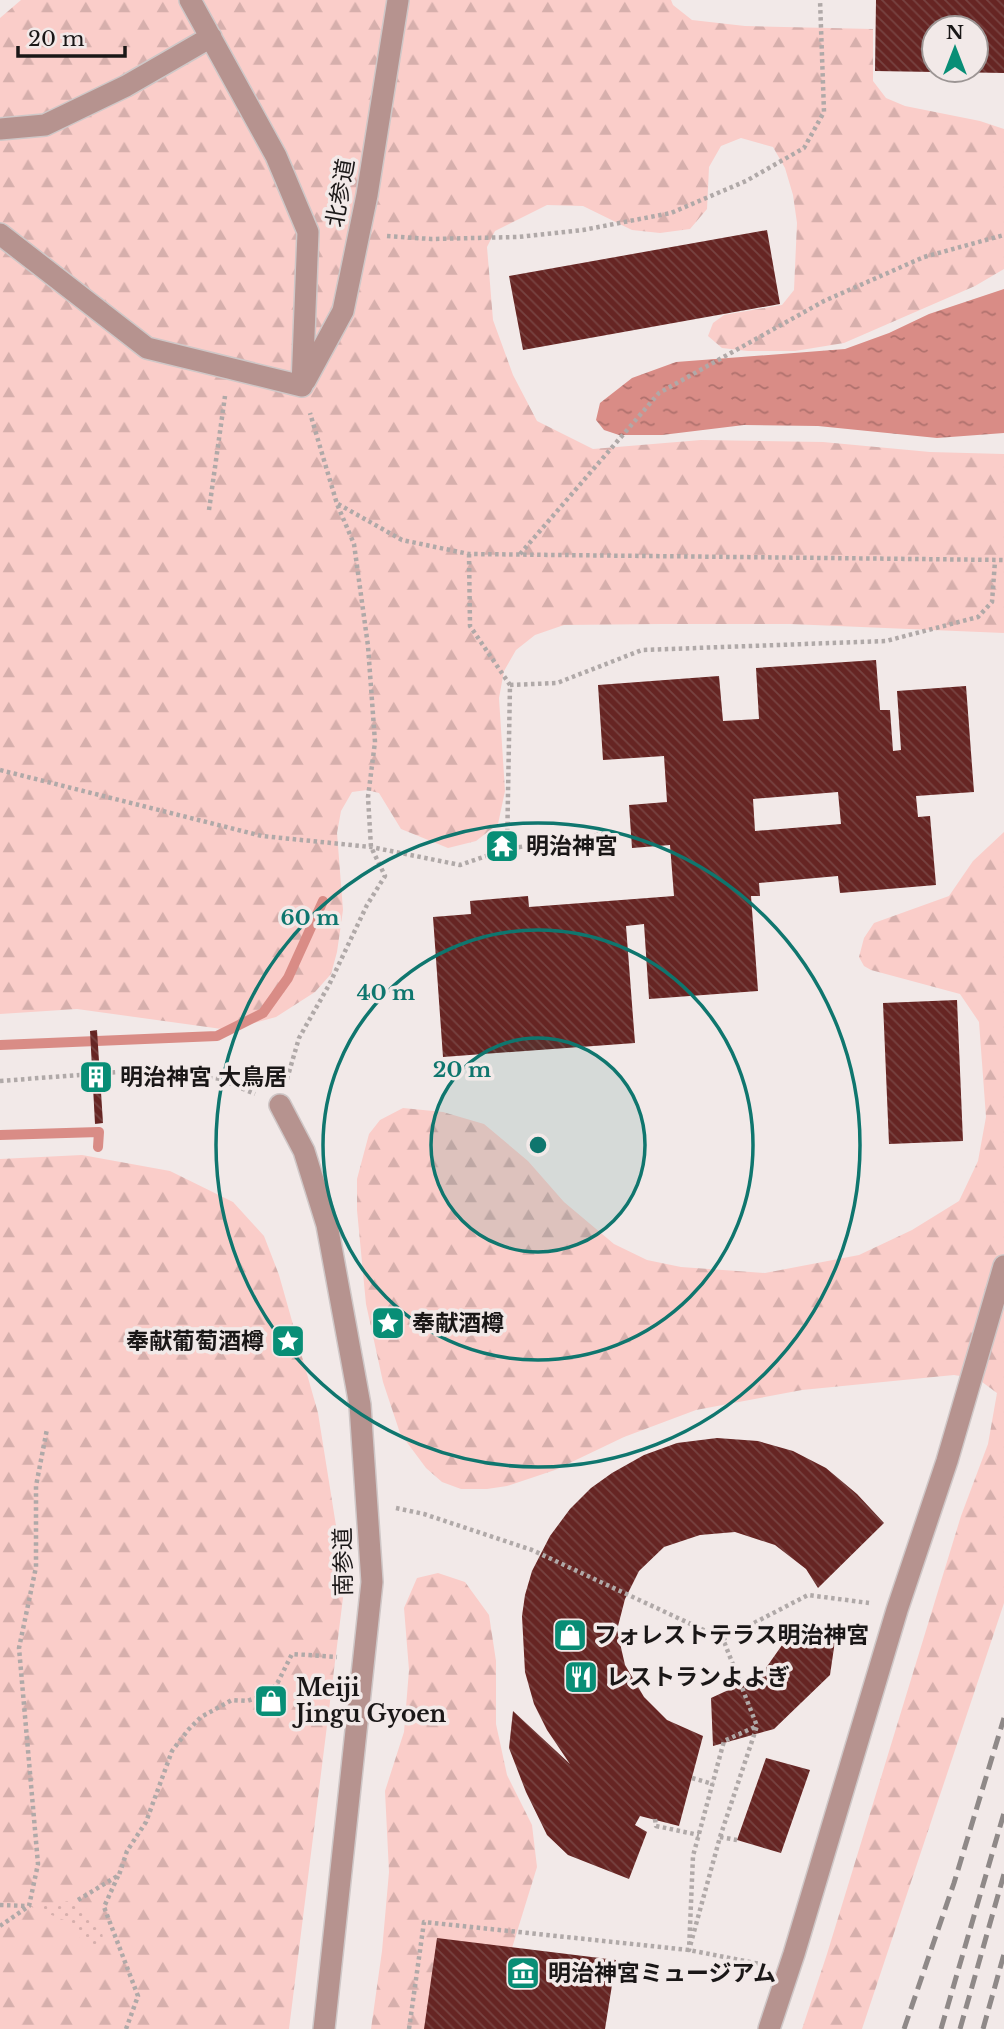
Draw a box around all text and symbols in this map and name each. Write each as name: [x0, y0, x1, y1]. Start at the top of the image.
scale bar: [18, 14, 124, 58]
north arrow: [920, 14, 990, 84]
text: N: [946, 21, 964, 44]
text: 20 m: [28, 26, 85, 52]
street label: 北参道: [320, 157, 360, 229]
temple icon: 明治神宮: [483, 827, 521, 865]
place label: 明治神宮: [526, 832, 618, 860]
text: 60 m: [281, 905, 339, 931]
text: 40 m: [357, 980, 415, 1006]
text: 20 m: [433, 1057, 491, 1083]
building icon: 明治神宮 大鳥居: [77, 1058, 115, 1096]
place label: 明治神宮 大鳥居: [120, 1063, 287, 1091]
centre of rings: [526, 1133, 550, 1157]
place icon: 奉献酒樽: [369, 1304, 407, 1342]
place label: 奉献酒樽: [412, 1309, 504, 1337]
place icon: 奉献葡萄酒樽: [269, 1322, 307, 1360]
place label: 奉献葡萄酒樽: [126, 1327, 264, 1355]
street label: 南参道: [328, 1527, 358, 1597]
shop icon: フォレストテラス明治神宮: [551, 1616, 589, 1654]
place label: フォレストテラス明治神宮: [594, 1621, 870, 1649]
restaurant icon: レストランよよぎ: [562, 1658, 600, 1696]
place label: レストランよよぎ: [606, 1663, 790, 1691]
place label: Meiji Jingu Gyoen: [292, 1674, 447, 1728]
shop icon: Meiji Jingu Gyoen: [252, 1682, 290, 1720]
museum icon: 明治神宮ミュージアム: [504, 1954, 542, 1992]
place label: 明治神宮ミュージアム: [548, 1959, 776, 1987]

